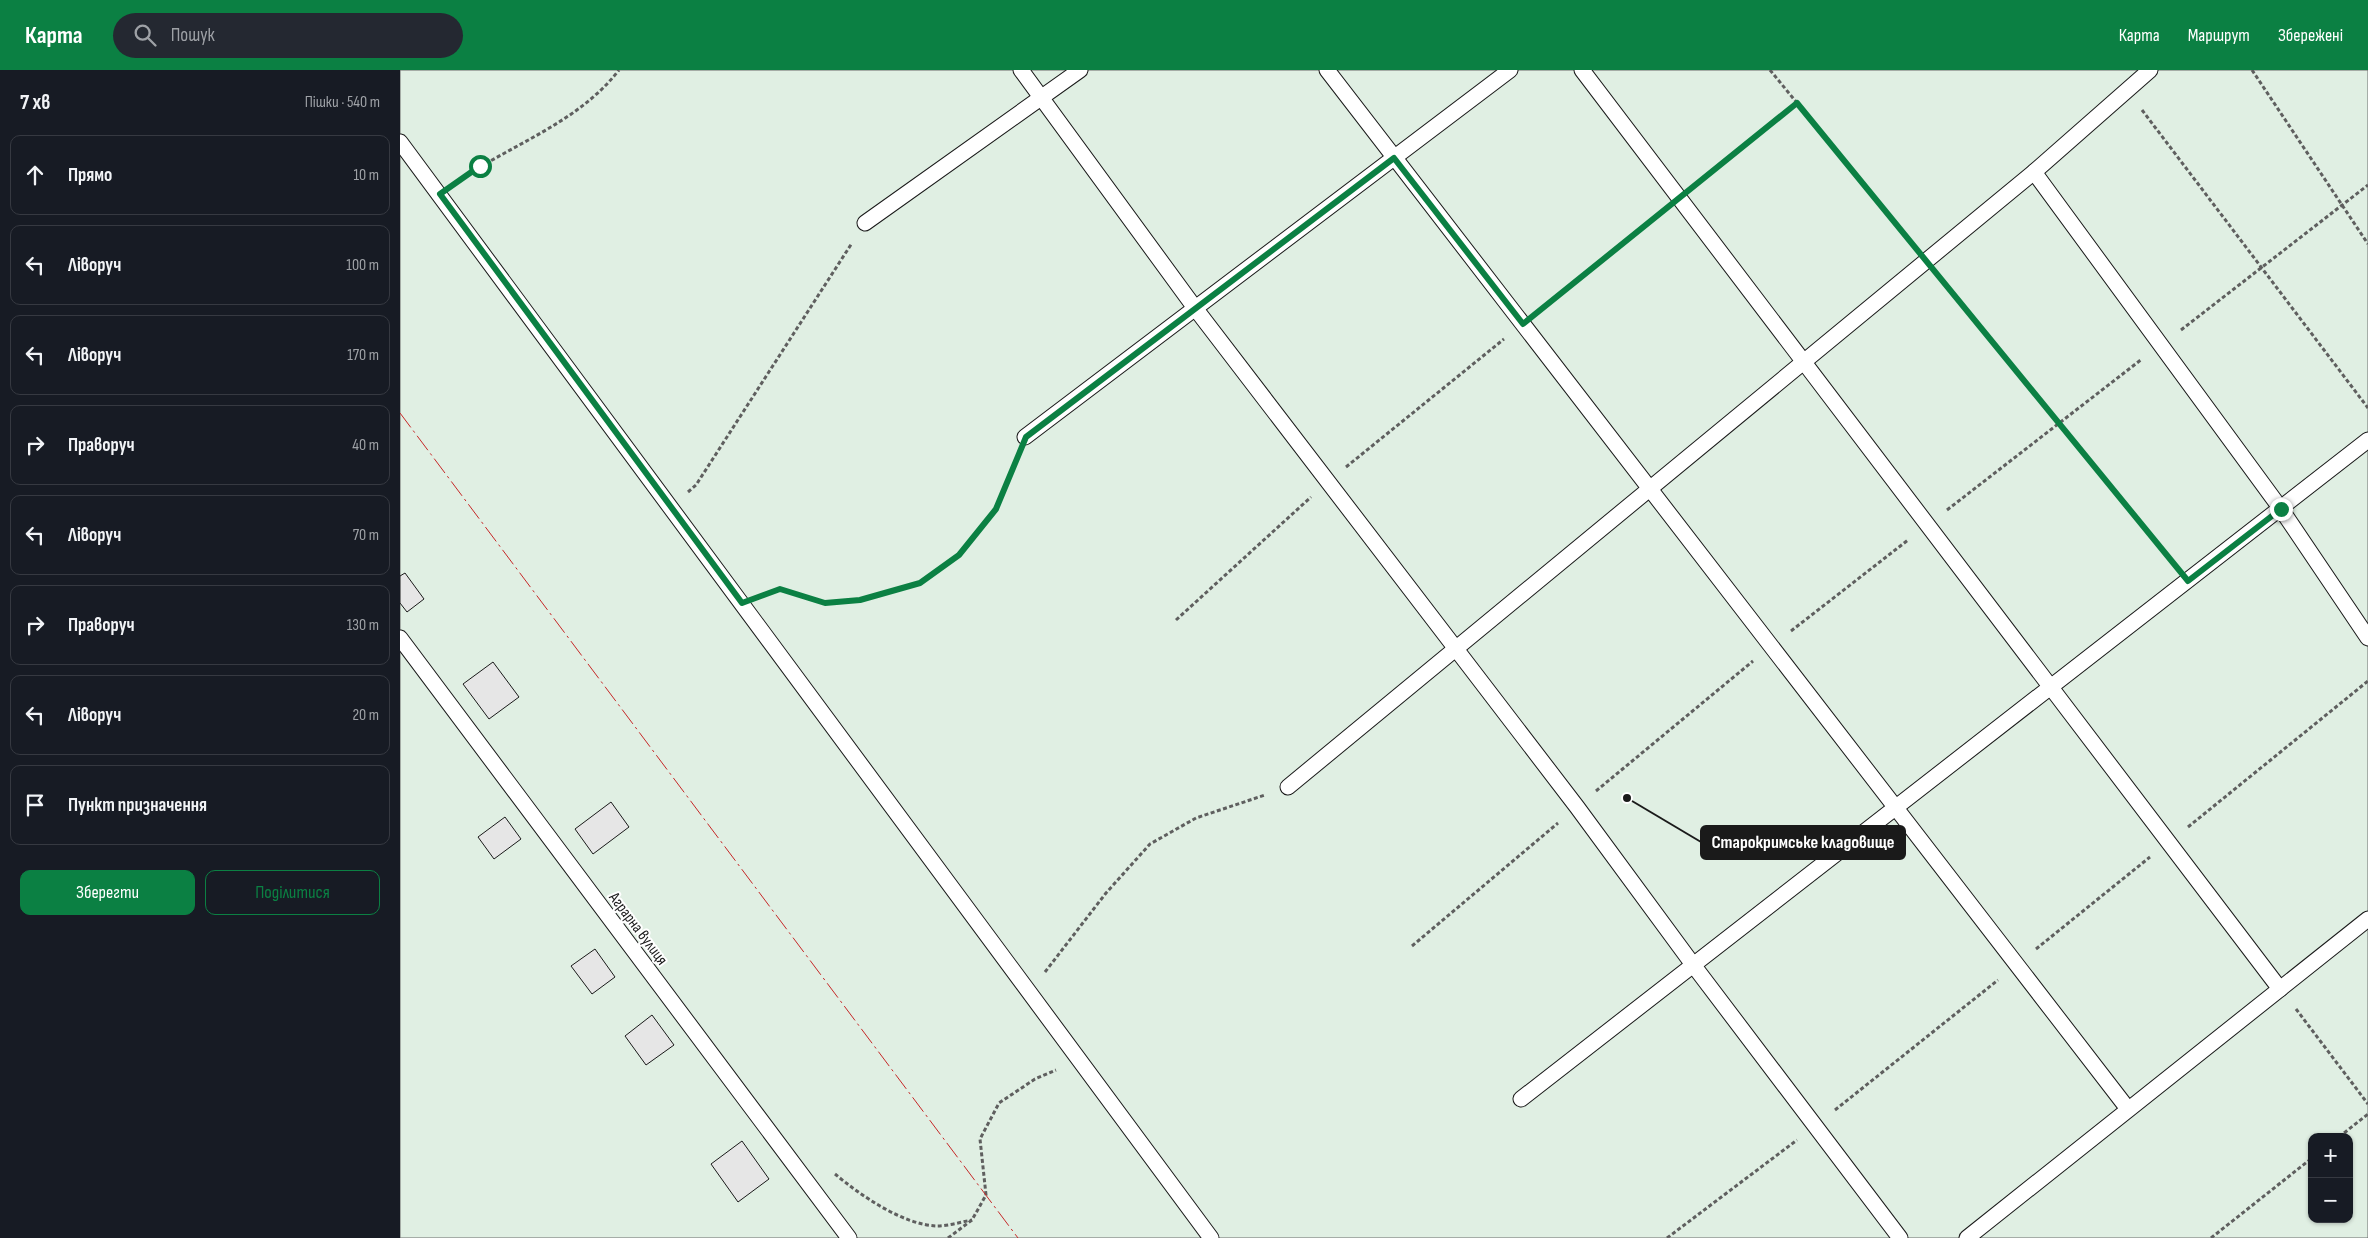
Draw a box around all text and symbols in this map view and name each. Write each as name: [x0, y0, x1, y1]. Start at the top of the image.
search box: [113, 13, 463, 58]
text: Карта: [25, 21, 83, 50]
icon: search: [131, 21, 159, 49]
text: Пошук: [171, 24, 215, 47]
text: Карта: [2119, 25, 2160, 46]
text: Маршрут: [2188, 25, 2250, 46]
text: Збережені: [2278, 25, 2343, 46]
text: 7 хв: [20, 90, 50, 115]
text: Пішки · 540 m: [305, 93, 380, 112]
route start: [469, 155, 492, 178]
icon: ahead: [21, 161, 49, 189]
text: Прямо: [68, 164, 112, 187]
text: 10 m: [353, 166, 379, 185]
icon: left: [21, 251, 49, 279]
text: Ліворуч: [68, 254, 121, 277]
text: 100 m: [346, 256, 379, 275]
icon: left: [21, 341, 49, 369]
text: Ліворуч: [68, 344, 121, 367]
text: 170 m: [347, 346, 379, 365]
icon: right: [21, 431, 49, 459]
text: Праворуч: [68, 434, 135, 457]
text: 40 m: [352, 436, 379, 455]
route end: [2270, 498, 2293, 521]
icon: left: [21, 521, 49, 549]
text: Ліворуч: [68, 524, 121, 547]
text: 70 m: [353, 526, 379, 545]
icon: right: [21, 611, 49, 639]
text: Праворуч: [68, 614, 135, 637]
text: 130 m: [347, 616, 379, 635]
icon: left: [21, 701, 49, 729]
text: Ліворуч: [68, 704, 121, 727]
text: 20 m: [352, 706, 379, 725]
icon: arrive: [21, 791, 49, 819]
text: Пункт призначення: [68, 794, 207, 817]
callout: Старокримське кладовище: [1701, 826, 1905, 859]
text: Старокримське кладовище: [1711, 832, 1895, 853]
button: Зберегти: [20, 870, 195, 915]
button: Поділитися: [205, 870, 380, 915]
street label: Аграрна вулиця: [604, 888, 671, 969]
map controls: [2308, 1133, 2353, 1223]
button: +: [2308, 1133, 2353, 1178]
button: −: [2308, 1178, 2353, 1223]

